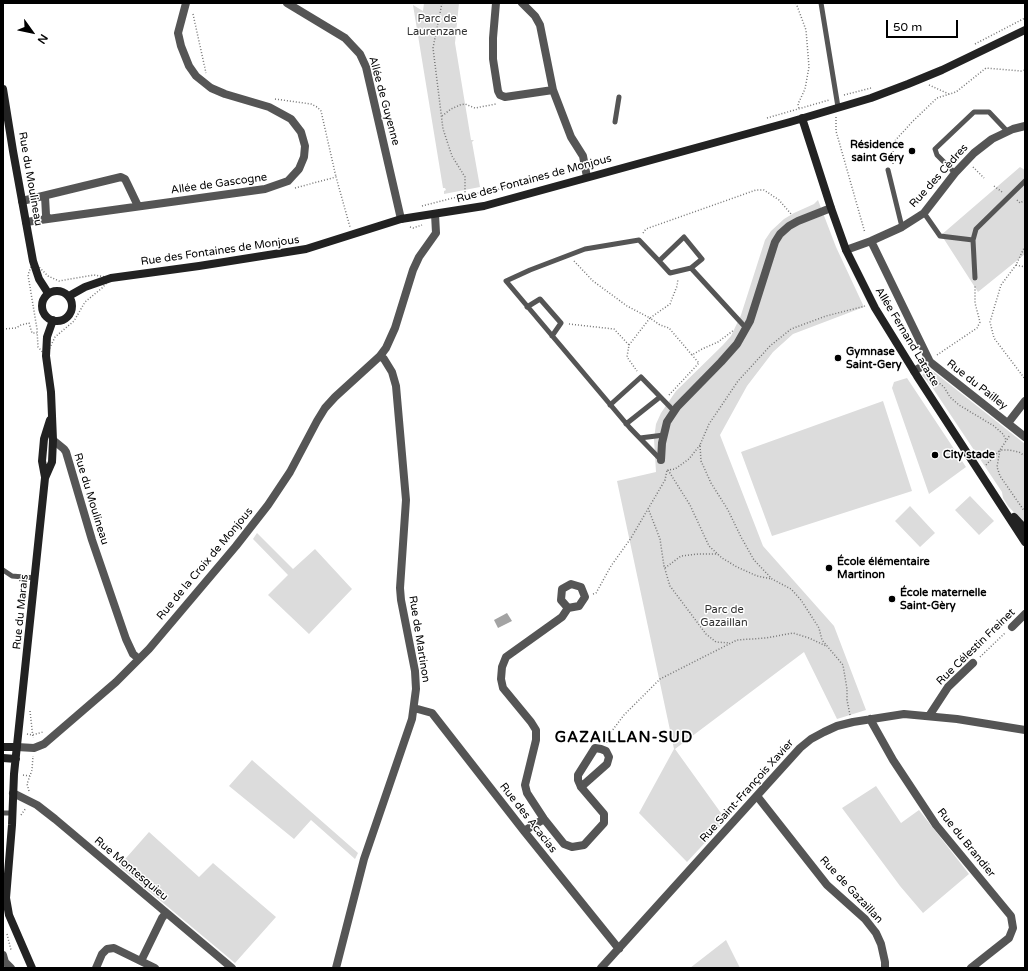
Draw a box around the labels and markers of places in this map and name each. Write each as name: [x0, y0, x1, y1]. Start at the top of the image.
place label: Résidence saint Géry: [850, 138, 904, 164]
marker: Résidence saint Géry: [907, 146, 917, 156]
place label: Gymnase Saint-Gery: [846, 345, 902, 371]
marker: Gymnase Saint-Gery: [833, 353, 843, 363]
place label: City stade: [943, 448, 995, 462]
marker: City stade: [930, 450, 940, 460]
place label: École élémentaire Martinon: [837, 555, 930, 581]
marker: École élémentaire Martinon: [824, 563, 834, 573]
place label: École maternelle Saint-Gèry: [900, 586, 987, 612]
marker: École maternelle Saint-Gèry: [887, 594, 897, 604]

